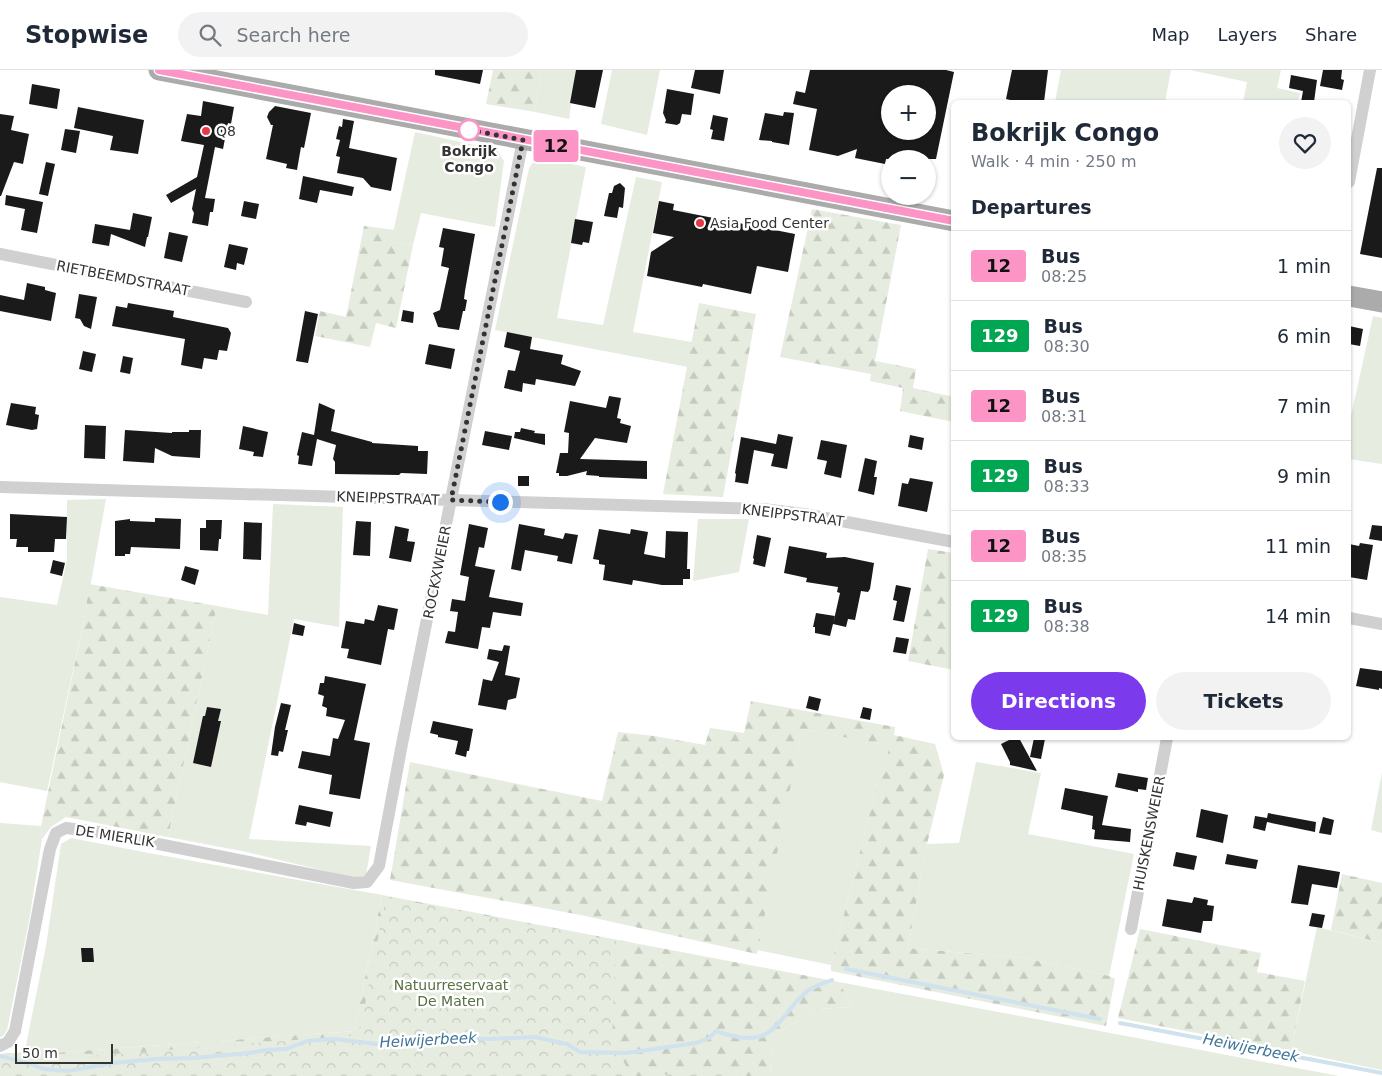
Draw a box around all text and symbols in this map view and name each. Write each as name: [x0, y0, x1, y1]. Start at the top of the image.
search box: [178, 12, 528, 57]
text: Stopwise: [25, 21, 148, 49]
icon: search: [196, 21, 224, 49]
text: Search here: [236, 24, 351, 46]
text: Map: [1151, 24, 1189, 45]
text: Layers: [1217, 24, 1277, 45]
text: Share: [1305, 24, 1357, 45]
map controls: [881, 85, 936, 205]
button: +: [881, 85, 936, 140]
button: heart: [1279, 117, 1331, 169]
marker: Bokrijk Congo: [458, 119, 480, 141]
text: Bokrijk Congo: [971, 119, 1159, 147]
place label: Q8: [216, 123, 236, 139]
marker: Q8: [200, 125, 212, 137]
line badge: 12: [534, 130, 578, 162]
text: 12: [543, 135, 569, 156]
place label: Bokrijk Congo: [441, 143, 497, 175]
button: −: [881, 150, 936, 205]
text: Walk · 4 min · 250 m: [971, 152, 1136, 171]
text: Departures: [971, 196, 1092, 218]
place label: Asia Food Center: [710, 215, 829, 231]
marker: Asia Food Center: [694, 217, 706, 229]
text: Bus: [1041, 245, 1080, 267]
text: 12: [986, 255, 1011, 276]
text: 1 min: [1277, 255, 1331, 277]
street label: RIETBEEMDSTRAAT: [55, 257, 191, 299]
text: 08:25: [1041, 267, 1087, 286]
text: Bus: [1044, 315, 1083, 337]
text: 129: [981, 325, 1019, 346]
text: 6 min: [1277, 325, 1331, 347]
text: 08:30: [1044, 337, 1090, 356]
text: Bus: [1041, 385, 1080, 407]
text: 12: [986, 395, 1011, 416]
text: 7 min: [1277, 395, 1331, 417]
text: 08:31: [1041, 407, 1087, 426]
text: Bus: [1044, 455, 1083, 477]
text: 129: [981, 465, 1019, 486]
text: 9 min: [1277, 465, 1331, 487]
text: 08:33: [1044, 477, 1090, 496]
street label: KNEIPPSTRAAT: [336, 488, 440, 508]
your location: [488, 490, 513, 515]
street label: KNEIPPSTRAAT: [741, 501, 846, 529]
street label: ROCKXWEIER: [420, 524, 454, 620]
text: Bus: [1041, 525, 1080, 547]
text: 12: [986, 535, 1011, 556]
text: 11 min: [1265, 535, 1331, 557]
text: 08:35: [1041, 547, 1087, 566]
text: Bus: [1044, 595, 1083, 617]
text: 129: [981, 605, 1019, 626]
text: 14 min: [1265, 605, 1331, 627]
text: 08:38: [1044, 617, 1090, 636]
button: Directions: [971, 672, 1146, 730]
button: Tickets: [1156, 672, 1331, 730]
street label: HUISKENSWEIER: [1130, 774, 1168, 892]
street label: DE MIERLIK: [74, 822, 157, 850]
park label: Natuurreservaat De Maten: [394, 977, 509, 1009]
water label: Heiwijerbeek: [379, 1028, 478, 1052]
water label: Heiwijerbeek: [1202, 1030, 1302, 1066]
scale bar: [15, 1041, 112, 1064]
text: 50 m: [22, 1045, 58, 1061]

